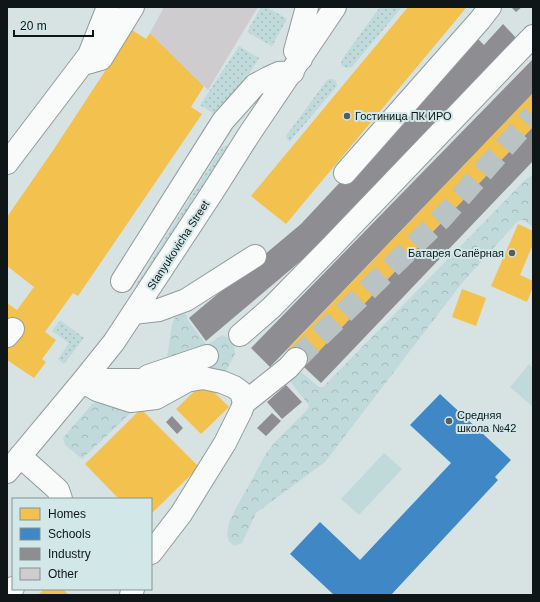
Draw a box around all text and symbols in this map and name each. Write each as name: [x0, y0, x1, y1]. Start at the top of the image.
scale bar: [14, 12, 93, 38]
text: 20 m: [20, 19, 47, 33]
place label: Гостиница ПК ИРО: [355, 110, 452, 122]
marker: Гостиница ПК ИРО: [342, 111, 352, 121]
street label: Stanyukovicha Street: [145, 198, 211, 292]
place label: Батарея Сапёрная: [408, 247, 504, 259]
marker: Батарея Сапёрная: [507, 248, 517, 258]
place label: Средняя школа №42: [457, 409, 516, 434]
marker: Средняя школа №42: [444, 416, 454, 426]
legend: [12, 498, 152, 590]
text: Homes: [48, 507, 86, 521]
text: Schools: [48, 527, 91, 541]
text: Industry: [48, 547, 91, 561]
text: Other: [48, 567, 78, 581]

